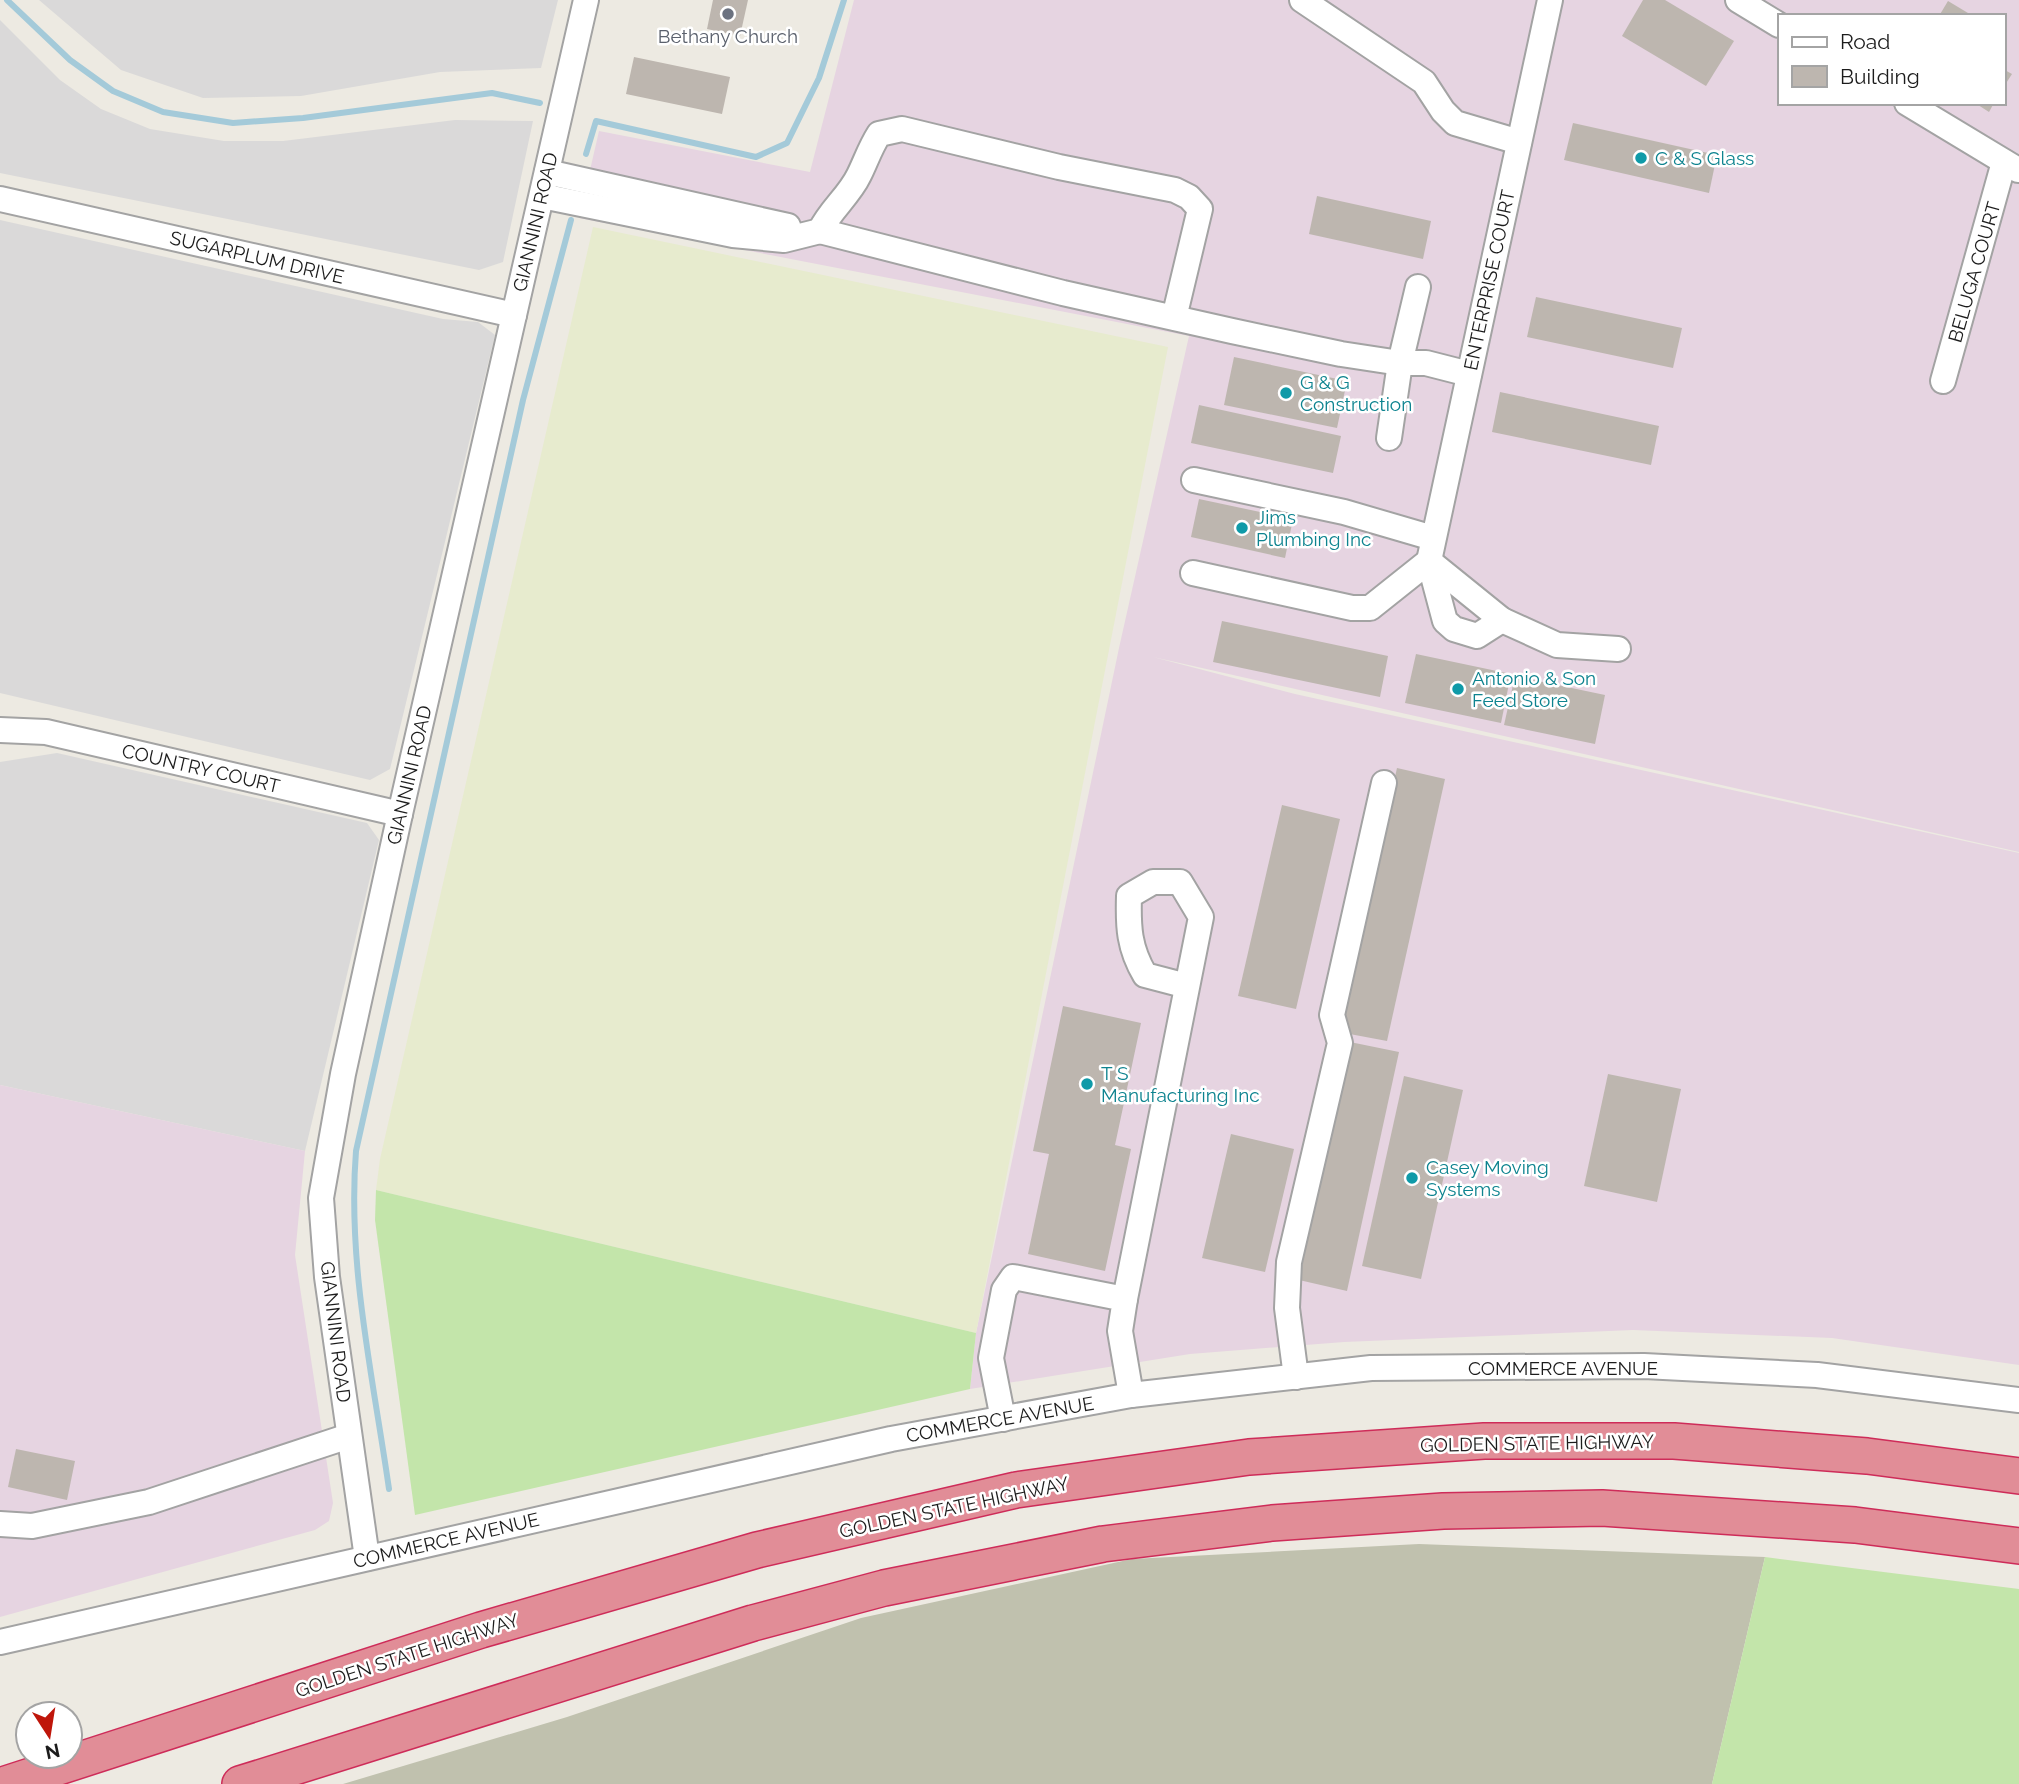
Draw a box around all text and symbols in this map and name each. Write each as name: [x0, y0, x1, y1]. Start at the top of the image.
marker: Bethany Church: [720, 6, 736, 22]
legend: [1778, 14, 2005, 105]
place label: Bethany Church: [658, 25, 798, 47]
text: Road: [1840, 29, 1890, 54]
text: Building: [1840, 64, 1920, 89]
place label: C & S Glass: [1655, 147, 1754, 169]
street label: GIANNINI ROAD: [508, 150, 562, 294]
marker: C & S Glass: [1633, 150, 1649, 166]
street label: ENTERPRISE COURT: [1459, 187, 1519, 372]
street label: BELUGA COURT: [1943, 199, 2005, 345]
street label: SUGARPLUM DRIVE: [168, 226, 346, 288]
place label: G & G Construction: [1300, 371, 1412, 415]
marker: G & G Construction: [1278, 385, 1294, 401]
place label: Jims Plumbing Inc: [1256, 506, 1371, 550]
marker: Jims Plumbing Inc: [1234, 520, 1250, 536]
place label: Antonio & Son Feed Store: [1472, 667, 1596, 711]
marker: Antonio & Son Feed Store: [1450, 681, 1466, 697]
street label: GIANNINI ROAD: [382, 703, 436, 847]
street label: COUNTRY COURT: [120, 739, 283, 797]
place label: T S Manufacturing Inc: [1101, 1062, 1260, 1106]
marker: T S Manufacturing Inc: [1079, 1076, 1095, 1092]
place label: Casey Moving Systems: [1426, 1156, 1549, 1200]
marker: Casey Moving Systems: [1404, 1170, 1420, 1186]
street label: GIANNINI ROAD: [316, 1260, 356, 1404]
street label: COMMERCE AVENUE: [1468, 1357, 1658, 1379]
street label: COMMERCE AVENUE: [904, 1392, 1096, 1446]
street label: GOLDEN STATE HIGHWAY: [1420, 1430, 1655, 1456]
street label: GOLDEN STATE HIGHWAY: [837, 1472, 1071, 1542]
street label: COMMERCE AVENUE: [351, 1508, 541, 1572]
street label: GOLDEN STATE HIGHWAY: [292, 1608, 522, 1702]
north arrow: [14, 1700, 84, 1770]
text: N: [43, 1739, 62, 1764]

